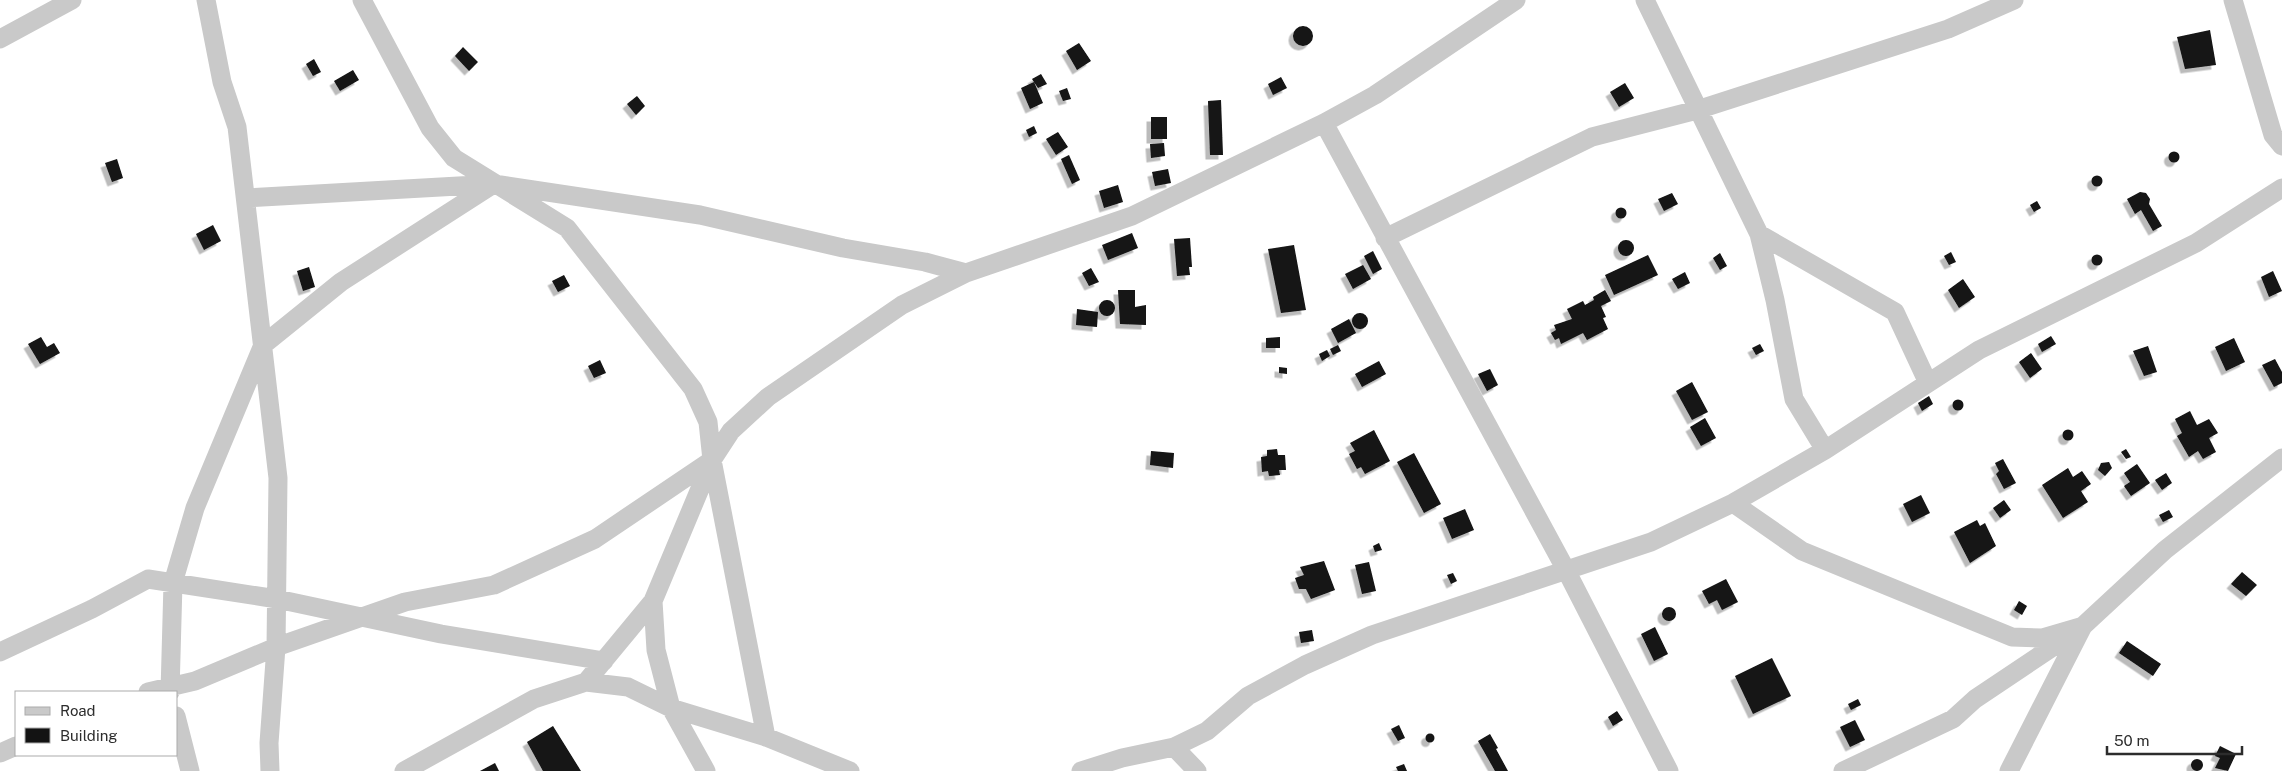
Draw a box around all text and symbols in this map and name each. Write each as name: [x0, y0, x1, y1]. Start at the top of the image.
legend: [15, 691, 178, 756]
text: Road: [60, 702, 96, 719]
scale bar: [2107, 724, 2242, 756]
text: Building: [60, 727, 118, 744]
text: 50 m: [2114, 732, 2149, 749]

